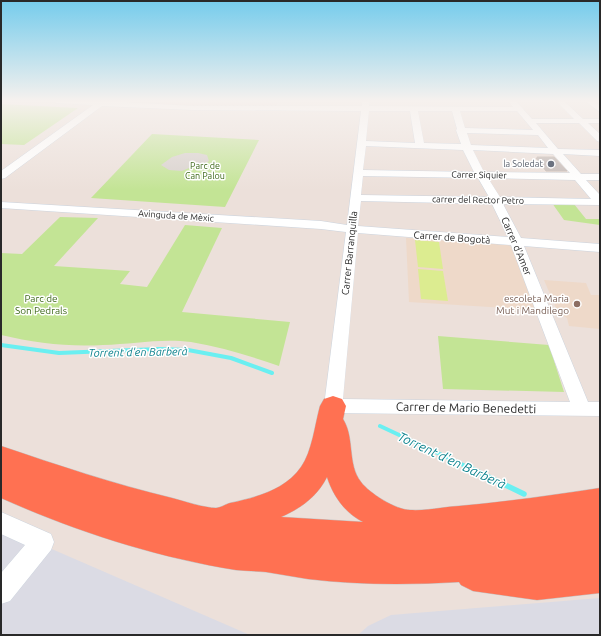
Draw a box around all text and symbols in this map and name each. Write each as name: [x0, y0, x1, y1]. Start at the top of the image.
place label: la Soledat: [503, 159, 543, 169]
marker: la Soledat: [546, 159, 556, 169]
park label: Parc de Can Palou: [185, 161, 225, 181]
street label: Carrer Siquier: [451, 170, 507, 180]
street label: carrer del Rector Petro: [432, 194, 524, 206]
street label: Avinguda de Mèxic: [138, 208, 214, 224]
street label: Carrer Barranquilla: [340, 210, 359, 296]
street label: Carrer d'Amer: [499, 215, 534, 277]
street label: Carrer de Bogotà: [413, 229, 491, 246]
park label: Parc de Son Pedrals: [15, 293, 67, 316]
place label: escoleta Maria Mut i Mandilego: [496, 293, 569, 316]
marker: escoleta Maria Mut i Mandilego: [572, 299, 582, 309]
water label: Torrent d'en Barberà: [88, 345, 188, 359]
street label: Carrer de Mario Benedetti: [396, 400, 536, 415]
water label: Torrent d'en Barberà: [396, 429, 508, 491]

